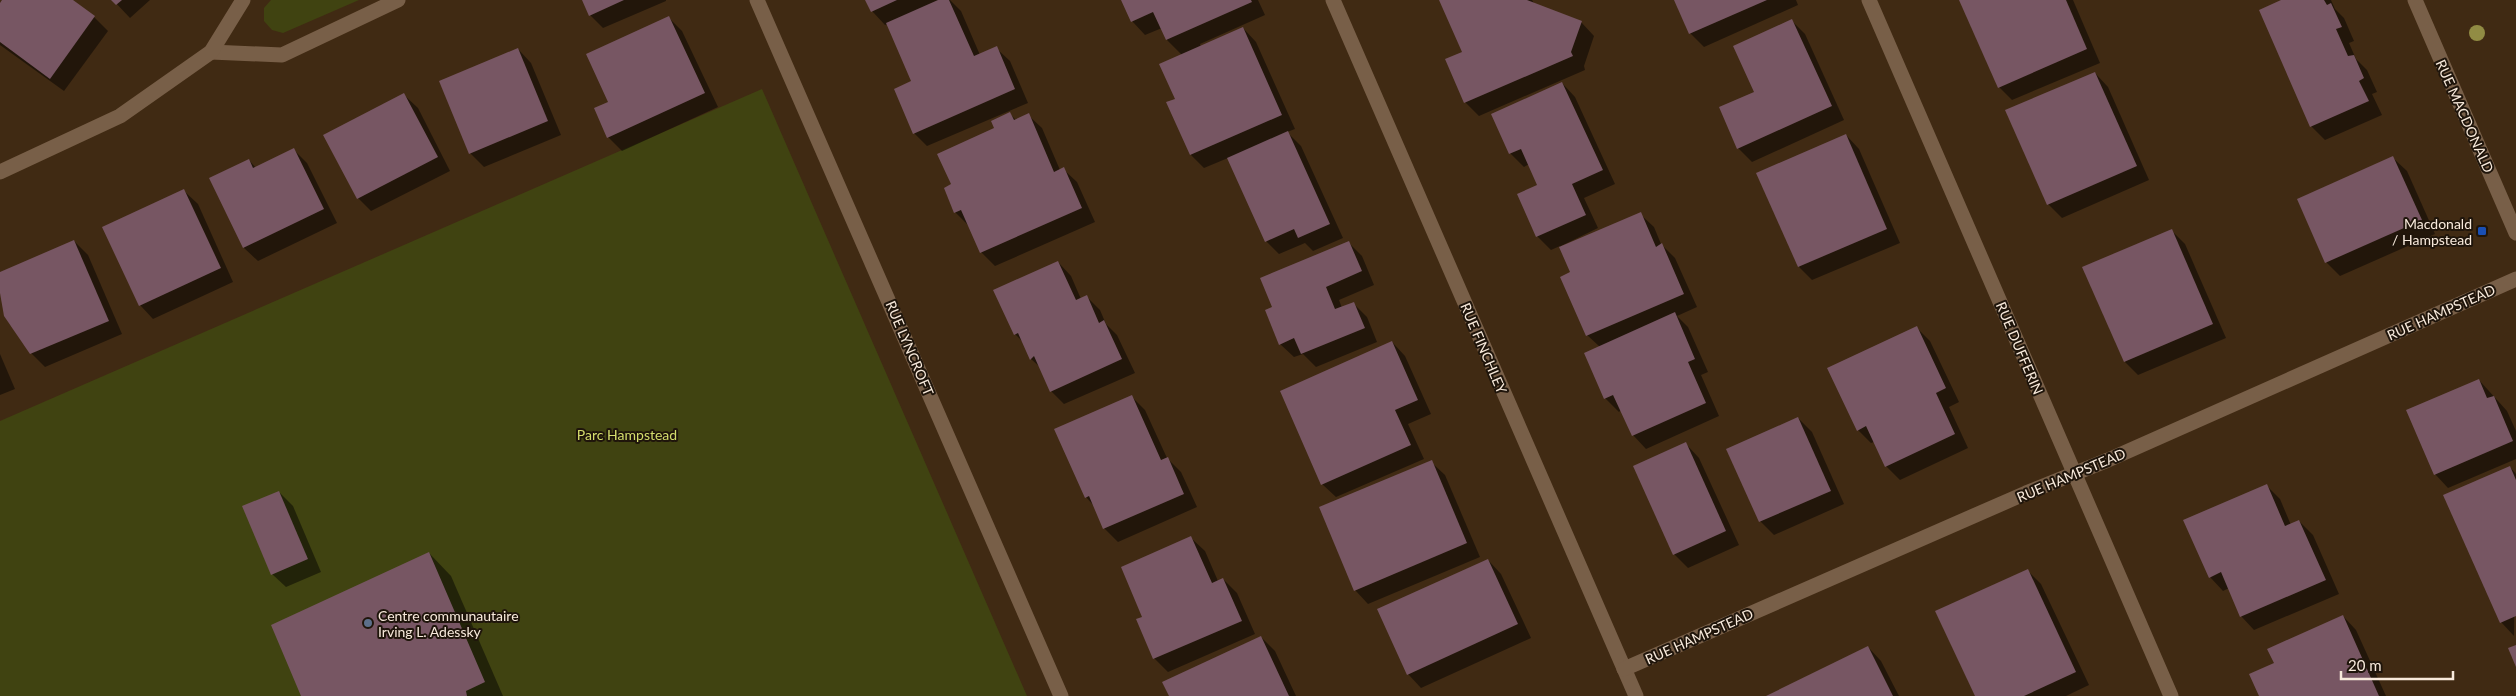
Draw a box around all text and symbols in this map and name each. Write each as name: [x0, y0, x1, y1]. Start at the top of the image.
street label: RUE MACDONALD: [2432, 57, 2498, 175]
place label: Macdonald / Hampstead: [2392, 215, 2472, 248]
marker: Macdonald / Hampstead: [2476, 225, 2488, 237]
street label: RUE HAMPSTEAD: [2384, 281, 2498, 343]
street label: RUE LYNCROFT: [882, 298, 938, 399]
street label: RUE DUFFERIN: [1993, 299, 2047, 397]
street label: RUE FINCHLEY: [1457, 300, 1511, 396]
park label: Parc Hampstead: [577, 426, 677, 443]
street label: RUE HAMPSTEAD: [2014, 444, 2128, 506]
street label: RUE HAMPSTEAD: [1642, 605, 1756, 667]
place label: Centre communautaire Irving L. Adessky: [378, 607, 519, 640]
marker: Centre communautaire Irving L. Adessky: [362, 617, 374, 629]
scale bar: [2341, 648, 2454, 680]
text: 20 m: [2348, 656, 2382, 674]

